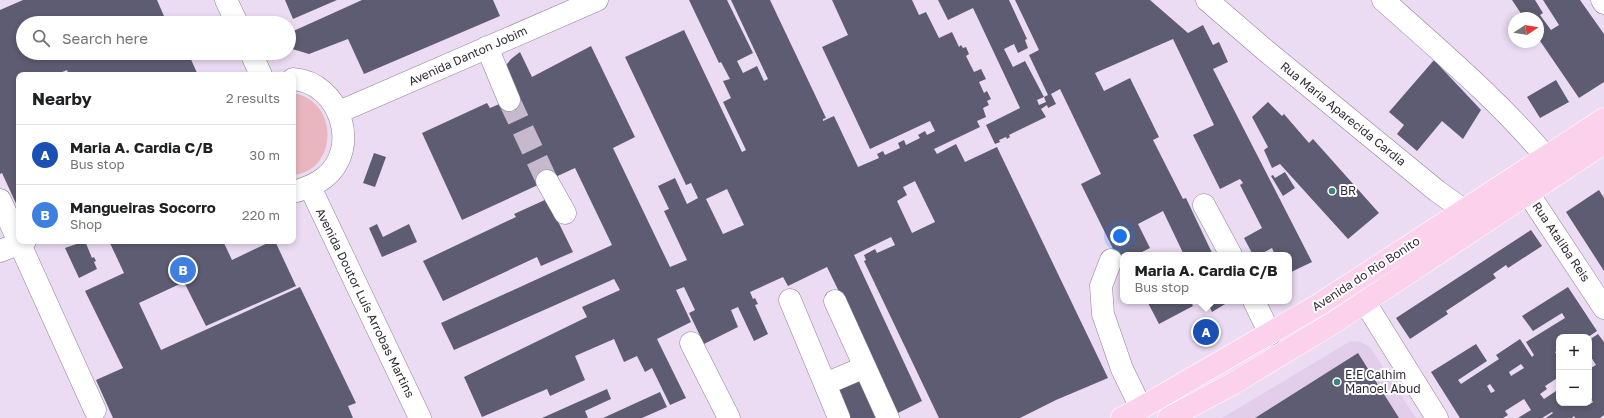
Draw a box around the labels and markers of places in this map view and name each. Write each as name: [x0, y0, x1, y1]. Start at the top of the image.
place label: BR: [1340, 183, 1356, 198]
marker: BR: [1327, 186, 1337, 196]
pin: B: [170, 255, 196, 285]
pin: A: [1193, 317, 1219, 347]
place label: E.E Calhim Manoel Abud: [1345, 367, 1421, 396]
marker: E.E Calhim Manoel Abud: [1332, 377, 1342, 387]

